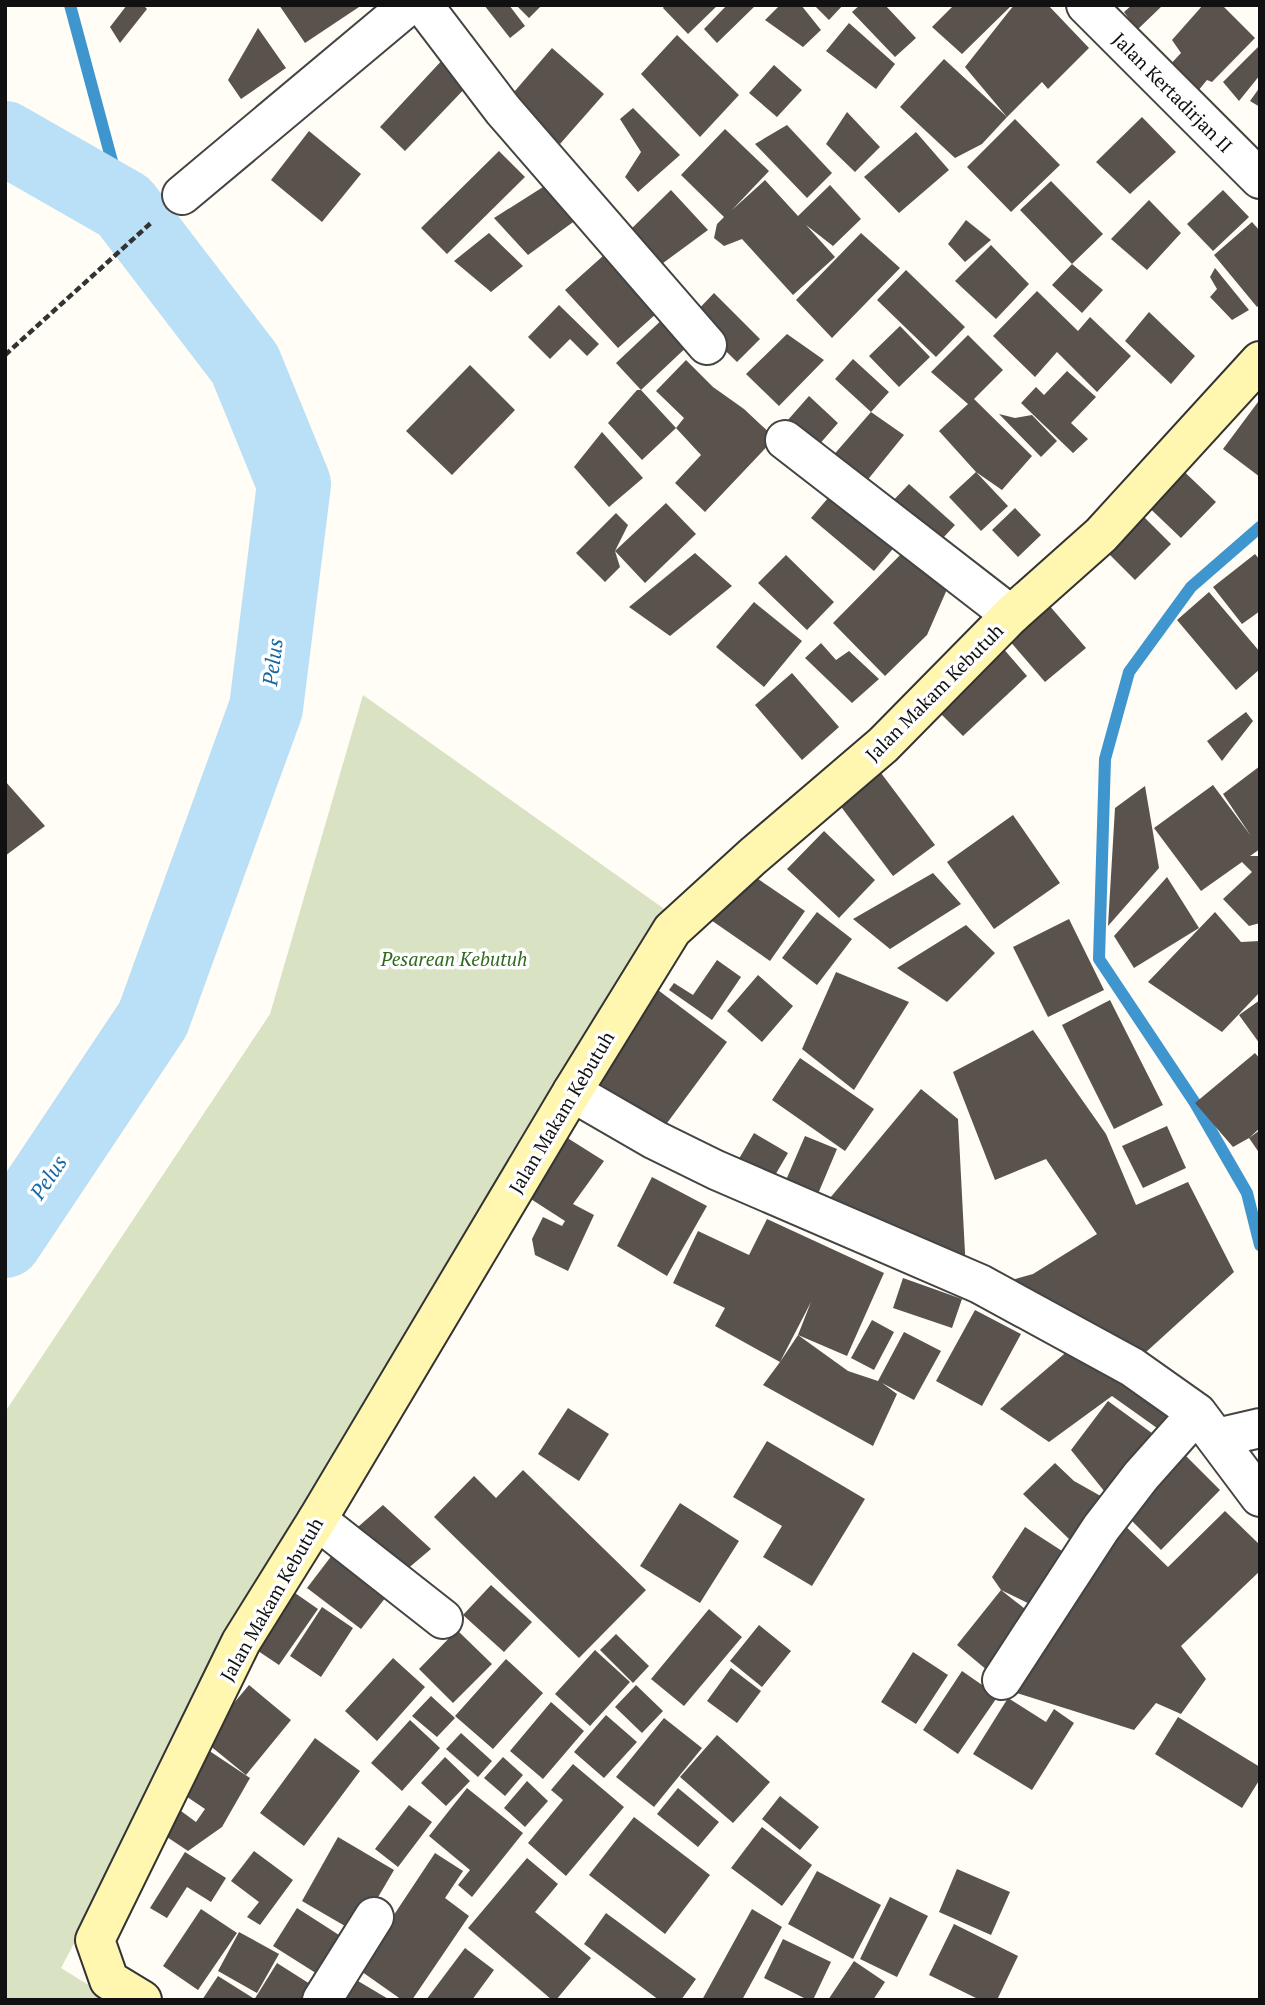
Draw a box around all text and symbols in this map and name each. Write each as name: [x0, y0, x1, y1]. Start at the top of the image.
street label: Jalan Kertadirjan II: [1108, 27, 1238, 157]
street label: Jalan Makam Kebutuh: [860, 618, 1008, 766]
water label: Pelus: [255, 636, 289, 688]
park label: Pesarean Kebutuh: [380, 946, 527, 971]
street label: Jalan Makam Kebutuh: [503, 1026, 619, 1198]
water label: Pelus: [23, 1149, 73, 1205]
street label: Jalan Makam Kebutuh: [214, 1513, 328, 1685]

